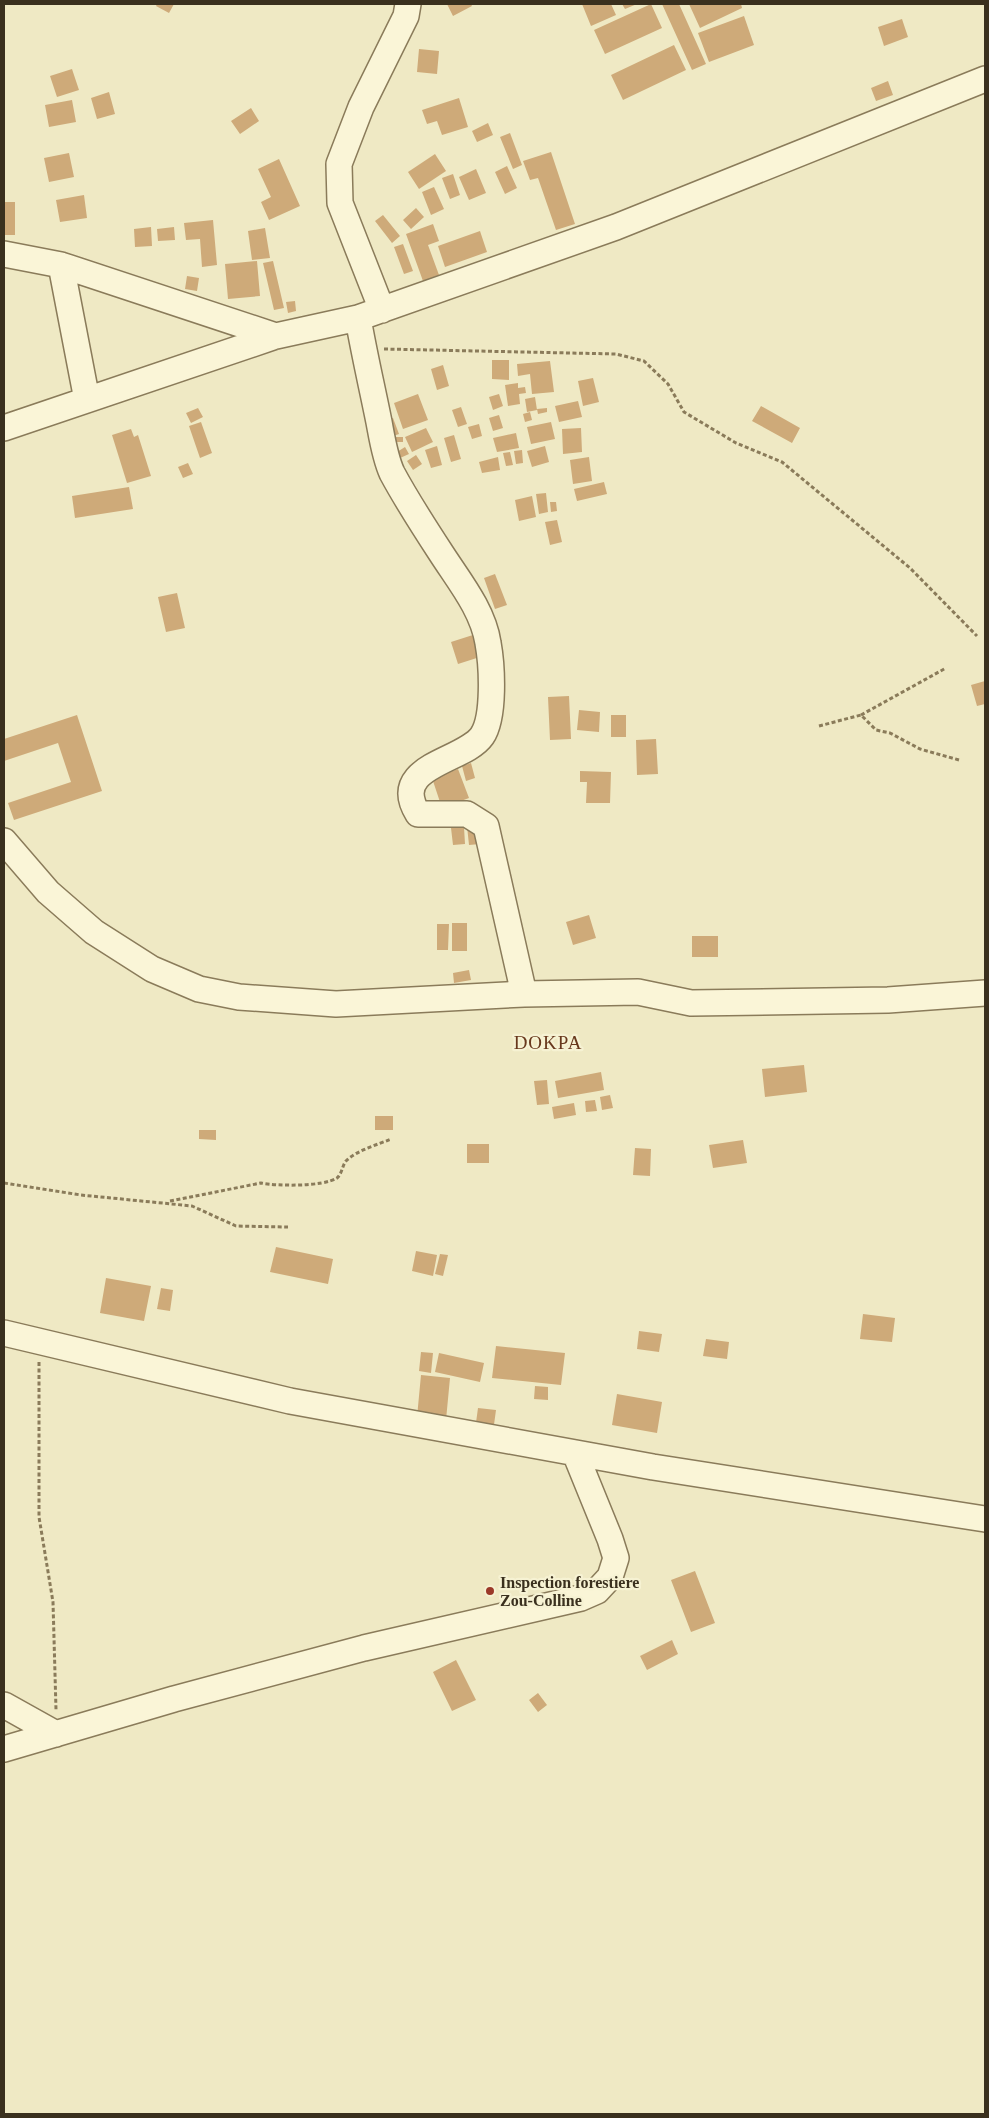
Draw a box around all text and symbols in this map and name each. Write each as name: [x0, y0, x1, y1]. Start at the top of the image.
district label: DOKPA: [514, 1032, 582, 1053]
place label: Inspection forestiere Zou-Colline: [500, 1574, 639, 1609]
marker: Inspection forestiere Zou-Colline: [484, 1585, 496, 1597]

